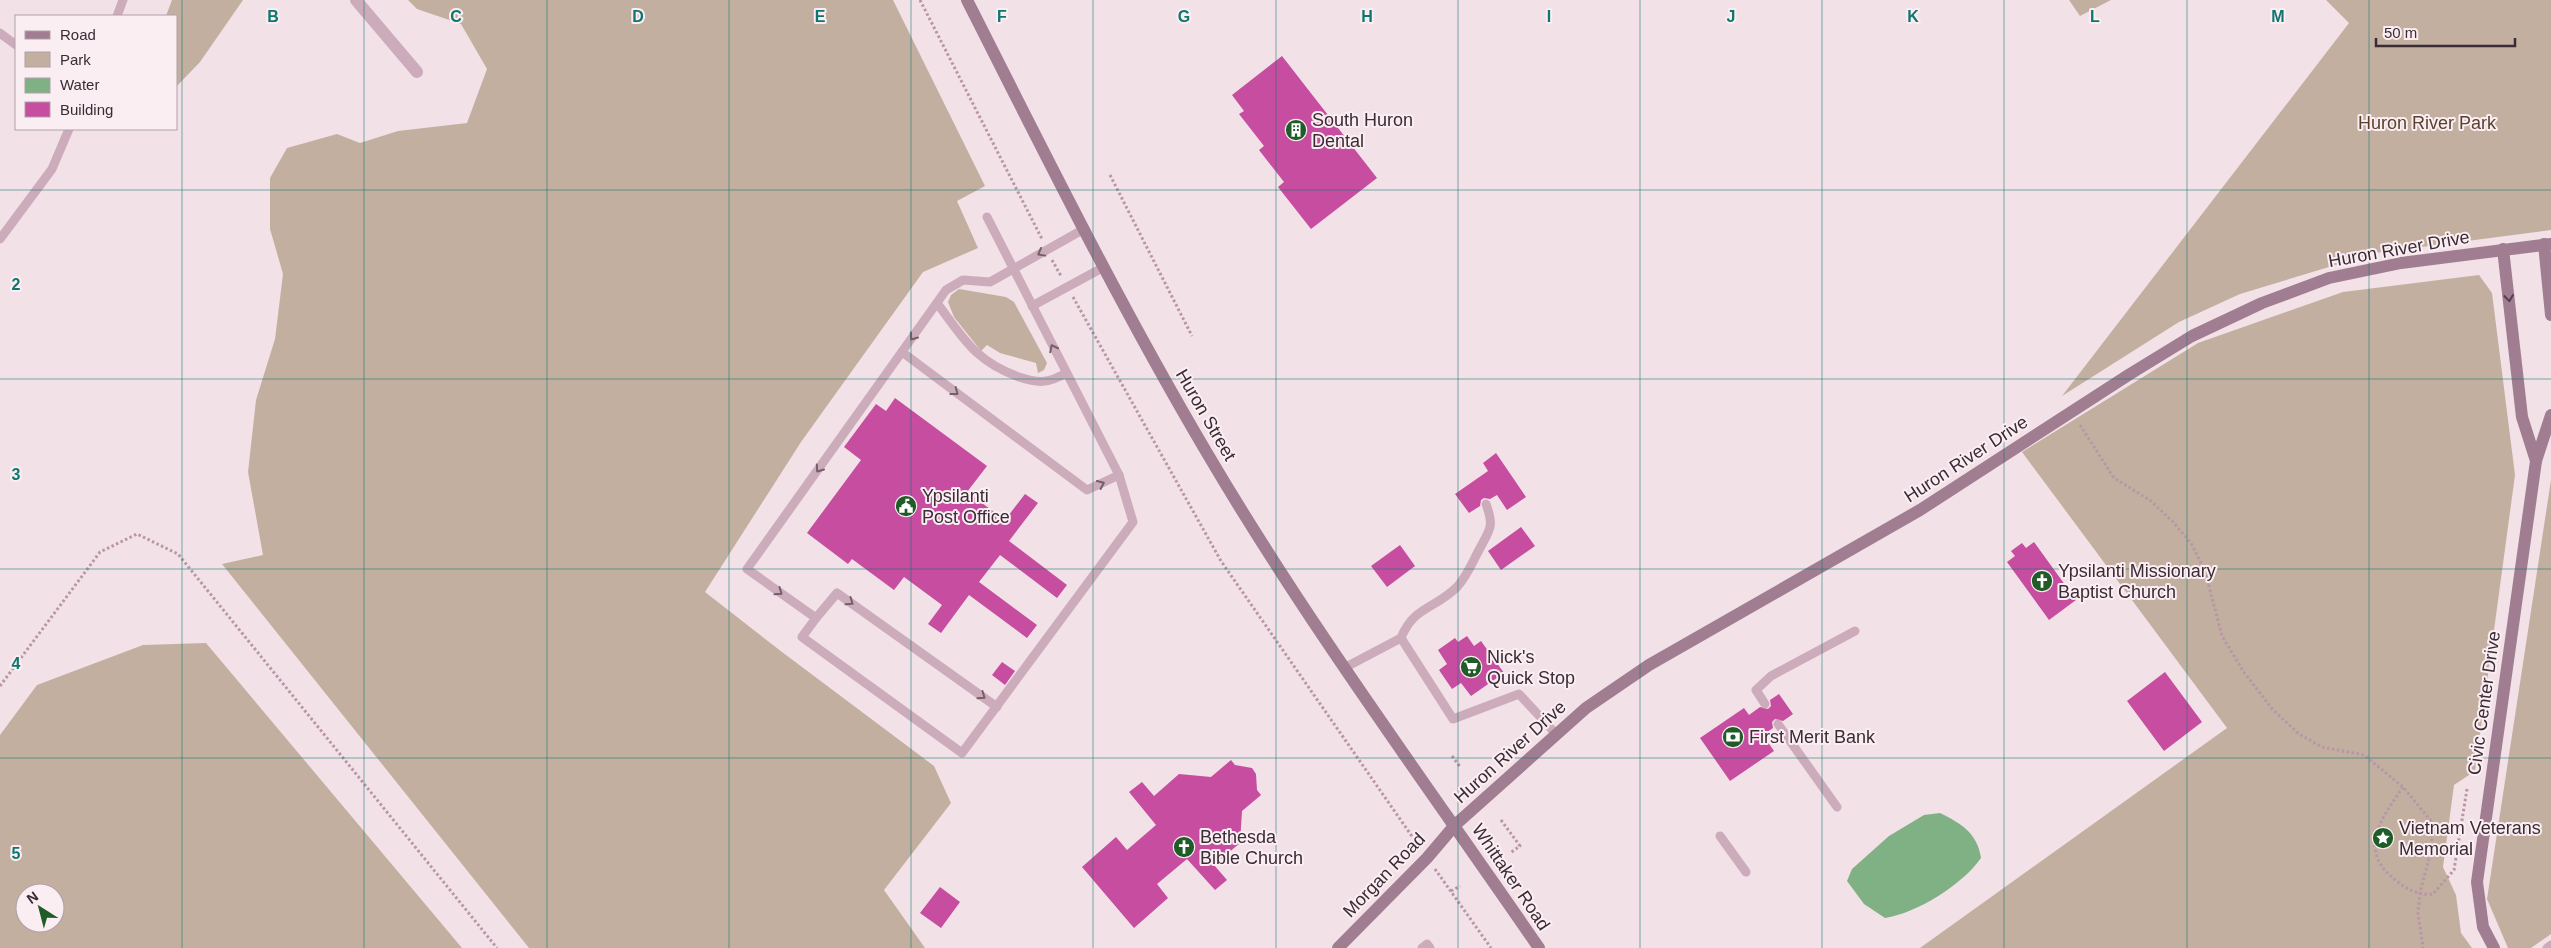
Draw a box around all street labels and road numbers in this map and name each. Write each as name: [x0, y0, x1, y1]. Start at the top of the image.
street label: Huron River Drive: [2327, 227, 2471, 271]
street label: Huron Street: [1172, 366, 1240, 464]
street label: Huron River Drive: [1901, 412, 2031, 506]
street label: Civic Center Drive: [2464, 630, 2504, 776]
street label: Huron River Drive: [1450, 697, 1570, 807]
street label: Whittaker Road: [1468, 820, 1554, 934]
street label: Morgan Road: [1339, 829, 1429, 921]

